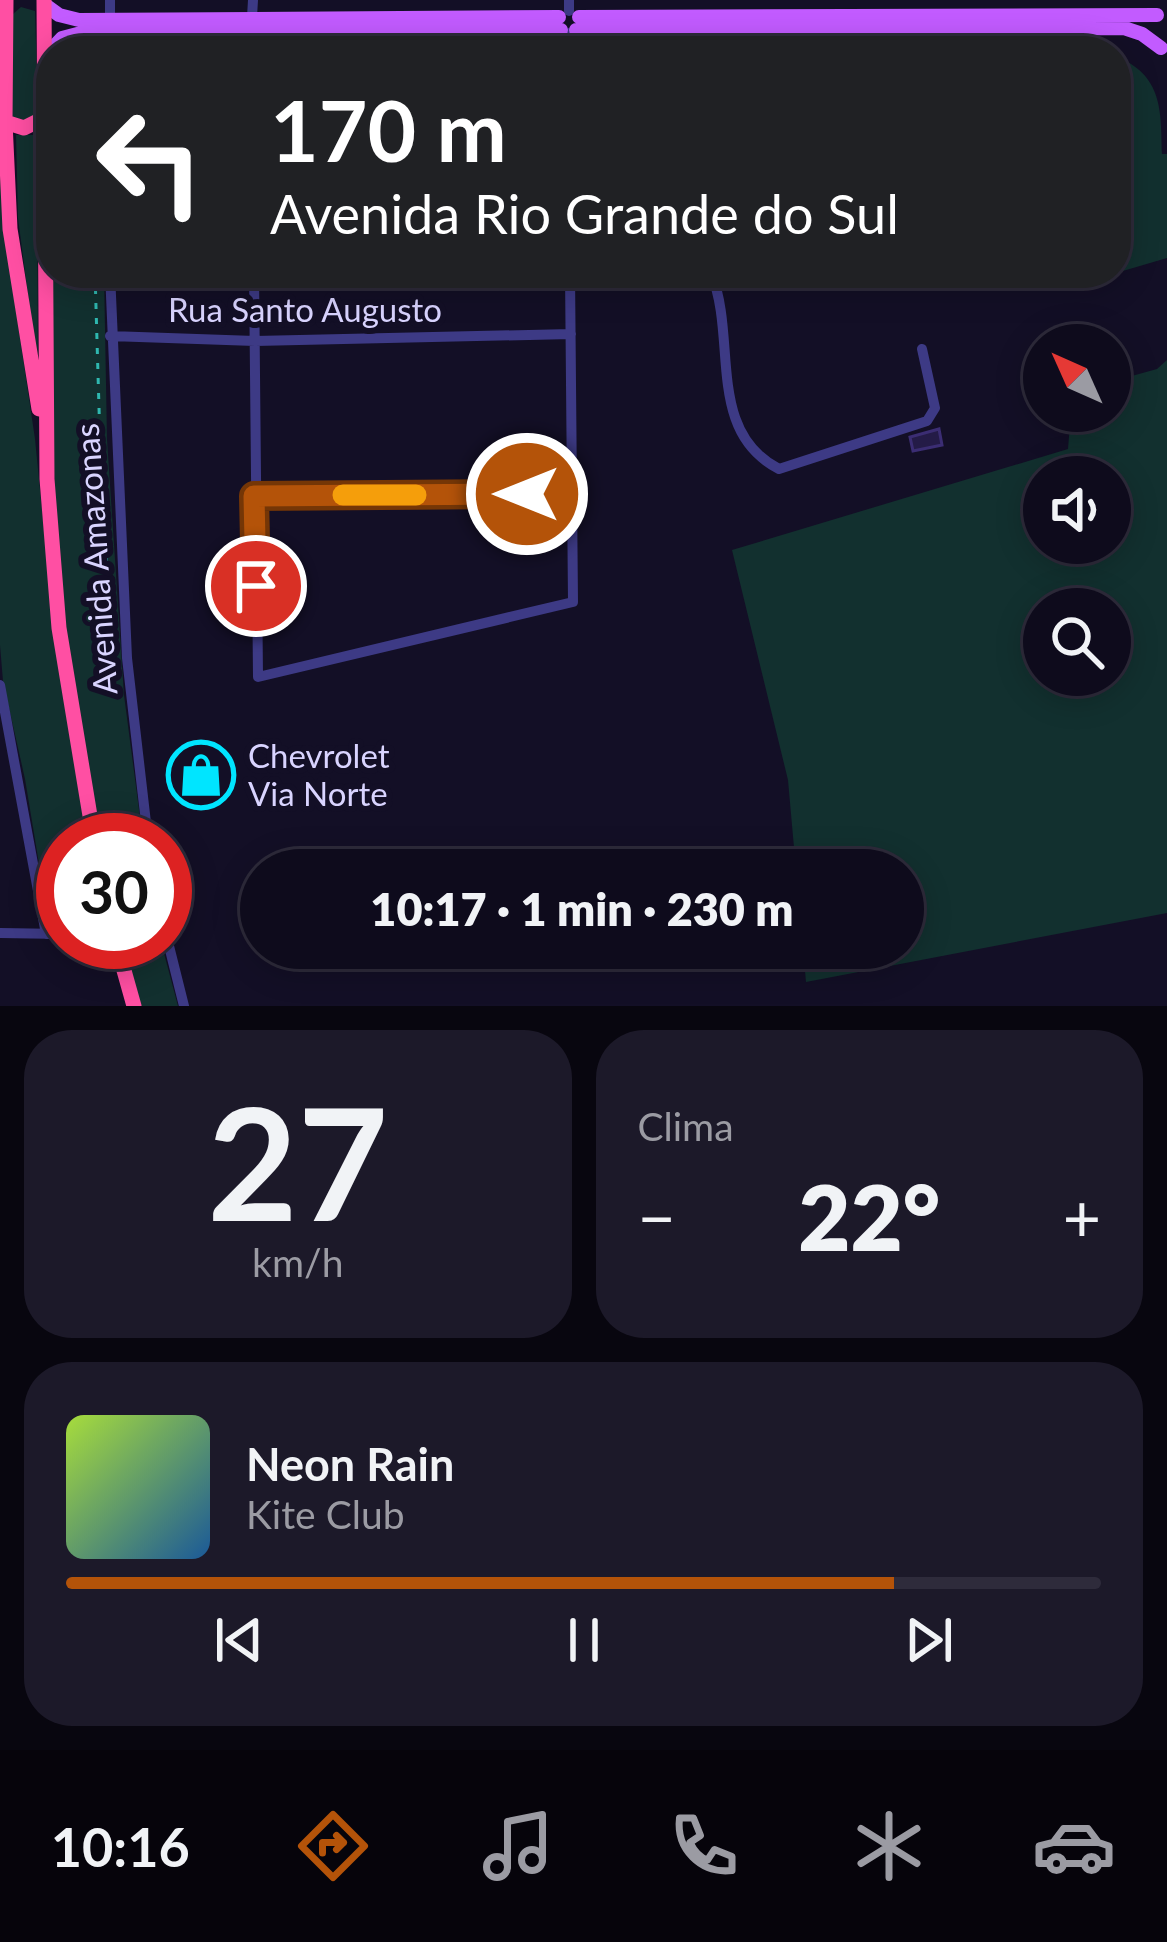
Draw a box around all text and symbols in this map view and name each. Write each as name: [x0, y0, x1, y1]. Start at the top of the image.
text: 170 m: [270, 79, 507, 180]
icon: left: [72, 84, 228, 240]
text: Avenida Rio Grande do Sul: [270, 181, 899, 246]
street label: Rua Santo Augusto: [168, 289, 442, 329]
north arrow: [1023, 324, 1131, 432]
map controls: [1023, 324, 1131, 696]
street label: Avenida Amazonas: [66, 422, 124, 696]
position arrow: [464, 431, 590, 557]
button: sound: [1023, 456, 1131, 564]
pin: [205, 535, 307, 637]
icon: arrive: [223, 553, 289, 619]
button: search: [1023, 588, 1131, 696]
place label: Chevrolet Via Norte: [248, 735, 390, 813]
shop icon: Chevrolet Via Norte: [166, 740, 236, 810]
speed limit sign: 30: [36, 813, 192, 969]
text: 10:17 · 1 min · 230 m: [370, 882, 794, 936]
text: 27: [207, 1067, 388, 1254]
text: Clima: [638, 1103, 734, 1149]
text: 22°: [798, 1162, 940, 1270]
text: −: [638, 1177, 676, 1256]
text: +: [1063, 1177, 1101, 1256]
text: km/h: [252, 1239, 343, 1285]
text: Neon Rain: [246, 1437, 454, 1491]
text: Kite Club: [246, 1491, 405, 1537]
icon: previous: [206, 1607, 272, 1673]
icon: pause: [551, 1607, 617, 1673]
icon: next: [896, 1607, 962, 1673]
icon: directions: [291, 1804, 375, 1888]
icon: music: [476, 1804, 560, 1888]
icon: phone: [662, 1804, 746, 1888]
icon: climate: [847, 1804, 931, 1888]
icon: car: [1032, 1804, 1116, 1888]
text: 10:16: [51, 1814, 190, 1879]

